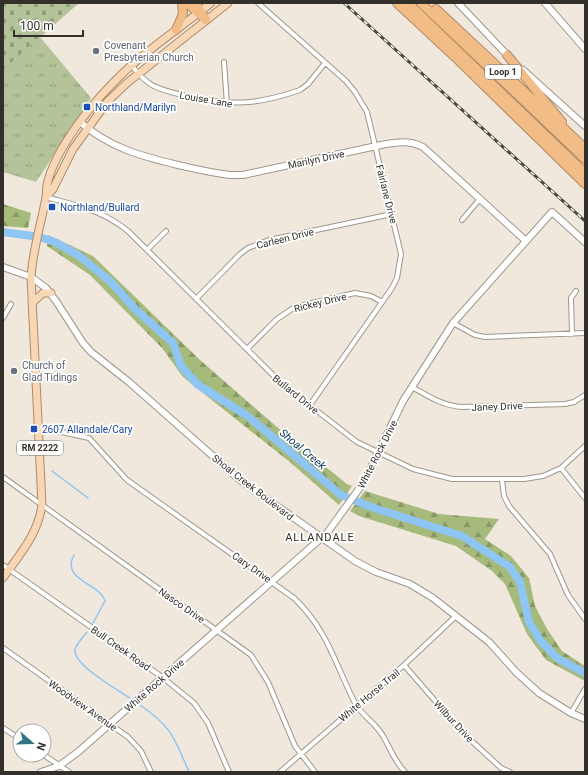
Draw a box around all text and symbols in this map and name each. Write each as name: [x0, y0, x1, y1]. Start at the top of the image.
scale bar: [14, 12, 83, 38]
text: 100 m: [20, 19, 54, 33]
place label: Covenant Presbyterian Church: [104, 40, 194, 63]
marker: Covenant Presbyterian Church: [91, 46, 101, 56]
road number: Loop 1: [485, 65, 521, 79]
street label: Louise Lane: [179, 89, 233, 110]
marker: Northland/Marilyn: [82, 102, 92, 112]
place label: Northland/Marilyn: [95, 102, 176, 113]
street label: Marilyn Drive: [287, 148, 345, 171]
street label: Fairlane Drive: [374, 164, 399, 225]
marker: Northland/Bullard: [47, 202, 57, 212]
place label: Northland/Bullard: [60, 202, 139, 213]
street label: Carleen Drive: [255, 226, 315, 251]
street label: Rickey Drive: [293, 291, 348, 314]
place label: Church of Glad Tidings: [22, 360, 77, 383]
marker: Church of Glad Tidings: [9, 366, 19, 376]
street label: Bullard Drive: [270, 373, 321, 416]
street label: Janey Drive: [471, 400, 523, 413]
street label: White Rock Drive: [356, 418, 399, 490]
marker: 2607 Allandale/Cary: [29, 424, 39, 434]
place label: 2607 Allandale/Cary: [42, 424, 133, 435]
water label: Shoal Creek: [277, 426, 329, 473]
road number: RM 2222: [17, 441, 63, 455]
street label: Shoal Creek Boulevard: [210, 452, 295, 522]
district label: ALLANDALE: [285, 531, 355, 544]
street label: Cary Drive: [230, 550, 273, 585]
street label: Nasco Drive: [157, 586, 207, 625]
street label: Bull Creek Road: [89, 624, 153, 673]
street label: White Rock Drive: [122, 657, 186, 714]
street label: White Horse Trail: [337, 667, 402, 724]
street label: Woodview Avenue: [46, 678, 119, 733]
street label: Wilbur Drive: [431, 698, 476, 745]
north arrow: [12, 723, 52, 763]
text: N: [33, 740, 48, 752]

